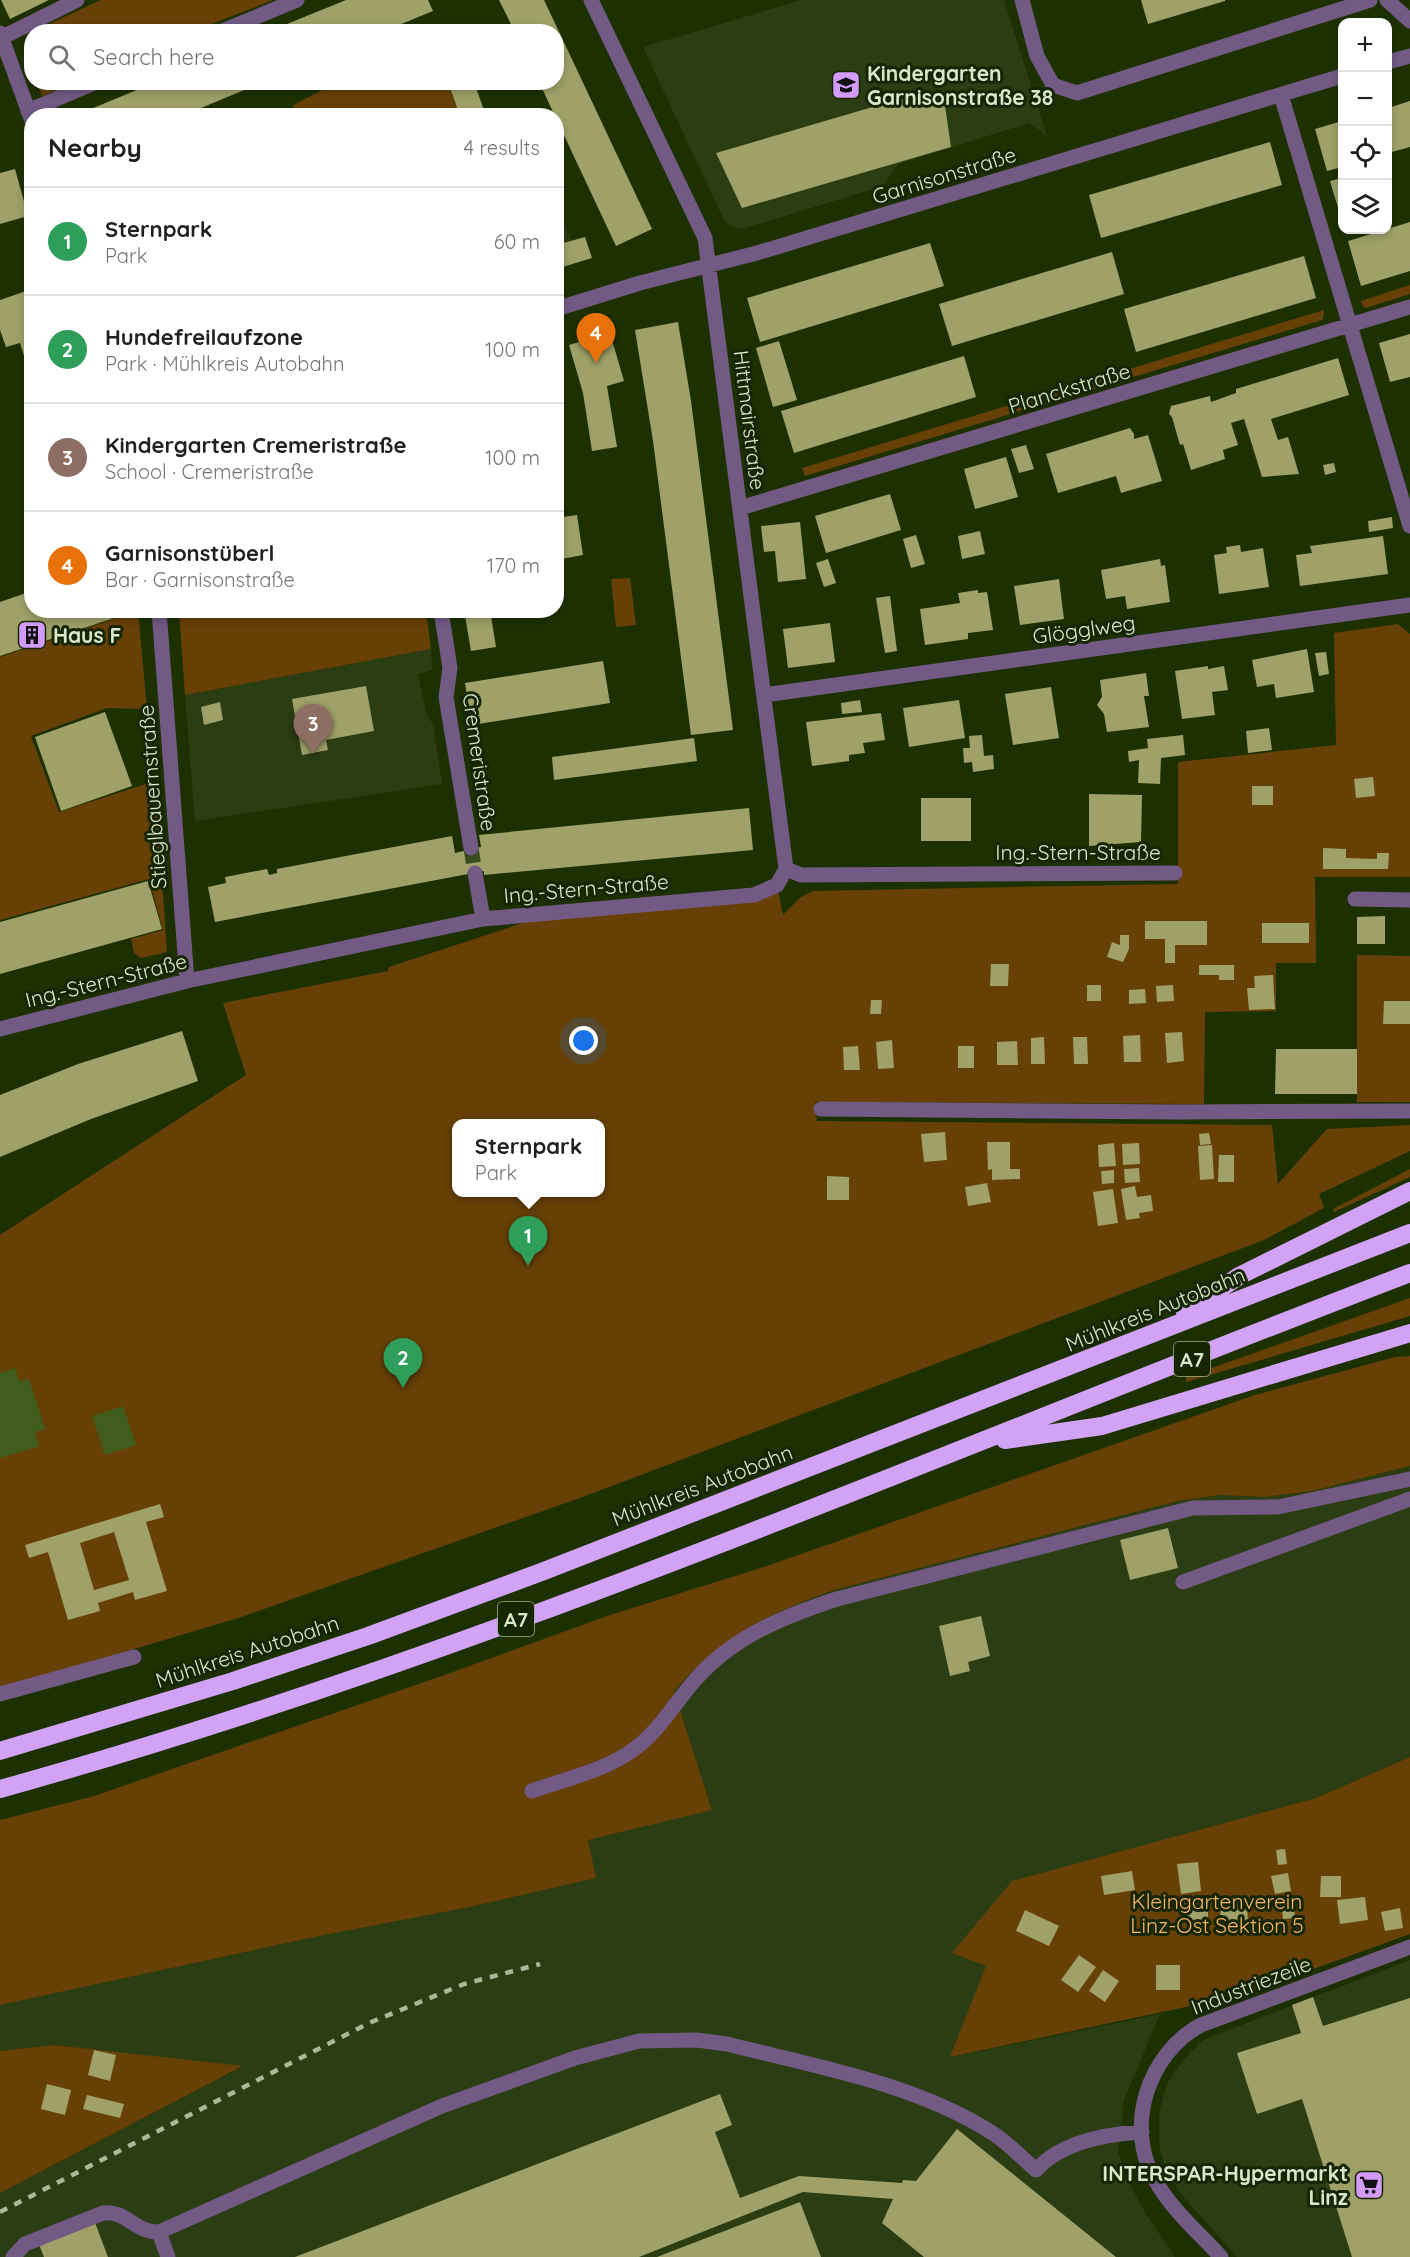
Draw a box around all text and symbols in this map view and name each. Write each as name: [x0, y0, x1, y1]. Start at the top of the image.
map controls: [1338, 18, 1392, 234]
button: +: [1338, 18, 1392, 72]
search box: [24, 24, 564, 90]
icon: search: [45, 41, 78, 74]
text: Search here: [93, 43, 214, 71]
place label: Kindergarten Garnisonstraße 38: [867, 60, 1053, 110]
school or university icon: Kindergarten Garnisonstraße 38: [830, 69, 862, 101]
button: −: [1338, 72, 1392, 126]
button: locate: [1338, 126, 1392, 180]
text: Nearby: [48, 131, 142, 164]
text: 4 results: [464, 135, 540, 160]
street label: Garnisonstraße: [869, 141, 1019, 209]
button: layers: [1338, 180, 1392, 234]
text: Sternpark: [105, 215, 212, 243]
text: 1: [64, 229, 71, 254]
text: 60 m: [494, 229, 540, 254]
text: Park: [105, 243, 147, 268]
pin: 4: [576, 314, 616, 363]
text: Hundefreilaufzone: [105, 323, 303, 351]
text: 2: [62, 337, 73, 362]
text: 100 m: [485, 337, 540, 362]
street label: Hittmairstraße: [729, 349, 771, 491]
text: Park · Mühlkreis Autobahn: [105, 351, 344, 376]
street label: Planckstraße: [1005, 357, 1133, 419]
text: Kindergarten Cremeristraße: [105, 431, 406, 459]
text: 3: [62, 445, 73, 470]
text: 100 m: [485, 445, 540, 470]
text: School · Cremeristraße: [105, 459, 314, 484]
text: Garnisonstüberl: [105, 539, 275, 567]
text: 4: [62, 553, 73, 578]
text: 170 m: [487, 553, 540, 578]
text: Bar · Garnisonstraße: [105, 567, 295, 592]
street label: Glögglweg: [1031, 609, 1137, 649]
building icon: Haus F: [16, 619, 48, 651]
place label: Haus F: [53, 622, 121, 648]
street label: Cremeristraße: [457, 691, 503, 833]
street label: Stieglbauernstraße: [133, 704, 171, 890]
pin: 3: [294, 704, 332, 754]
street label: Ing.-Stern-Straße: [995, 839, 1161, 865]
street label: Ing.-Stern-Straße: [502, 868, 670, 908]
street label: Ing.-Stern-Straße: [22, 947, 190, 1013]
your location: [569, 1026, 598, 1055]
popup: [452, 1119, 605, 1197]
text: Sternpark: [475, 1132, 582, 1160]
text: Park: [475, 1160, 517, 1185]
pin: 1: [508, 1216, 548, 1266]
street label: Mühlkreis Autobahn: [1061, 1261, 1249, 1357]
pin: 2: [384, 1338, 422, 1388]
road number: A7: [1174, 1342, 1210, 1376]
street label: Mühlkreis Autobahn: [608, 1439, 796, 1531]
road number: A7: [498, 1602, 534, 1636]
street label: Mühlkreis Autobahn: [152, 1609, 342, 1693]
park label: Kleingartenverein Linz-Ost Sektion 5: [1130, 1888, 1304, 1938]
street label: Industriezeile: [1187, 1950, 1315, 2020]
place label: INTERSPAR-Hypermarkt Linz: [1102, 2160, 1348, 2210]
supermarket icon: INTERSPAR-Hypermarkt Linz: [1353, 2169, 1385, 2201]

